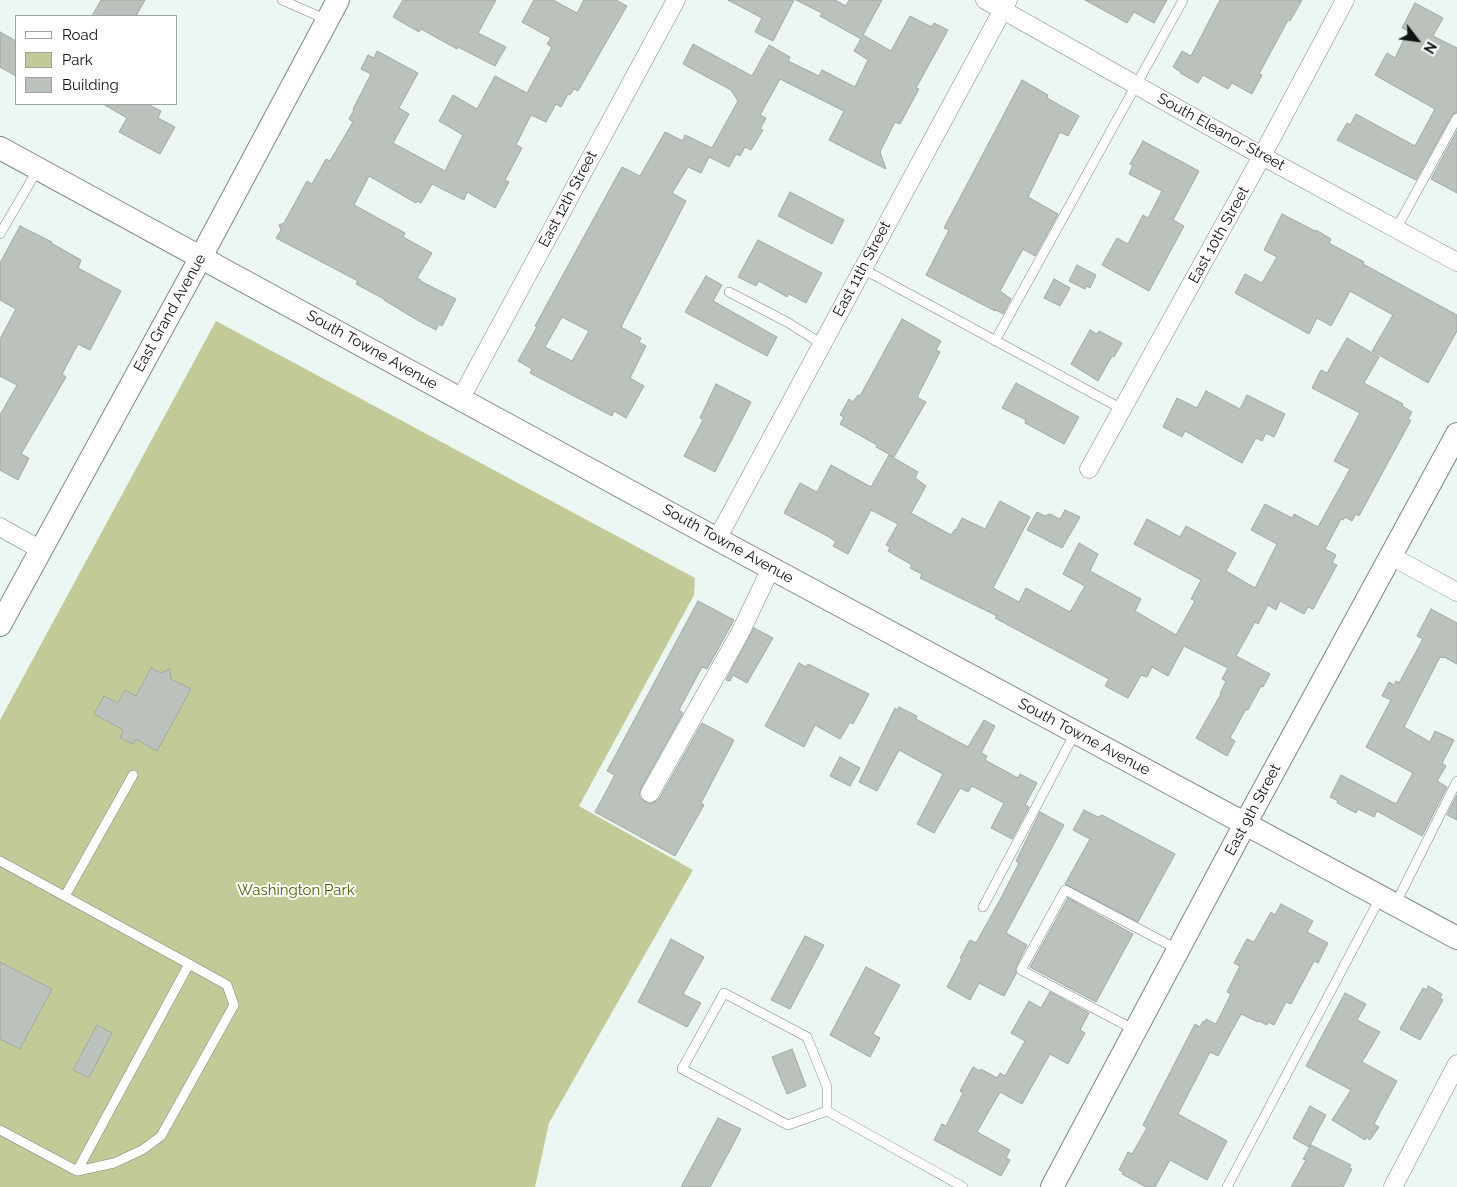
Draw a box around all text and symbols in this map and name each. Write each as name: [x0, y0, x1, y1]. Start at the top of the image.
legend: [15, 15, 178, 105]
north arrow: [1392, 15, 1442, 65]
text: Road: [62, 26, 98, 44]
text: N: [1420, 39, 1440, 56]
text: Park: [62, 51, 93, 69]
text: Building: [62, 76, 119, 94]
street label: South Eleanor Street: [1154, 89, 1288, 175]
street label: East 12th Street: [535, 148, 601, 250]
street label: East 10th Street: [1185, 183, 1253, 287]
street label: East 11th Street: [829, 218, 895, 320]
street label: East Grand Avenue: [130, 251, 210, 375]
street label: South Towne Avenue: [303, 307, 441, 393]
street label: South Towne Avenue: [659, 501, 797, 587]
street label: South Towne Avenue: [1015, 695, 1153, 779]
street label: East 9th Street: [1221, 761, 1285, 859]
park label: Washington Park: [237, 881, 355, 899]

